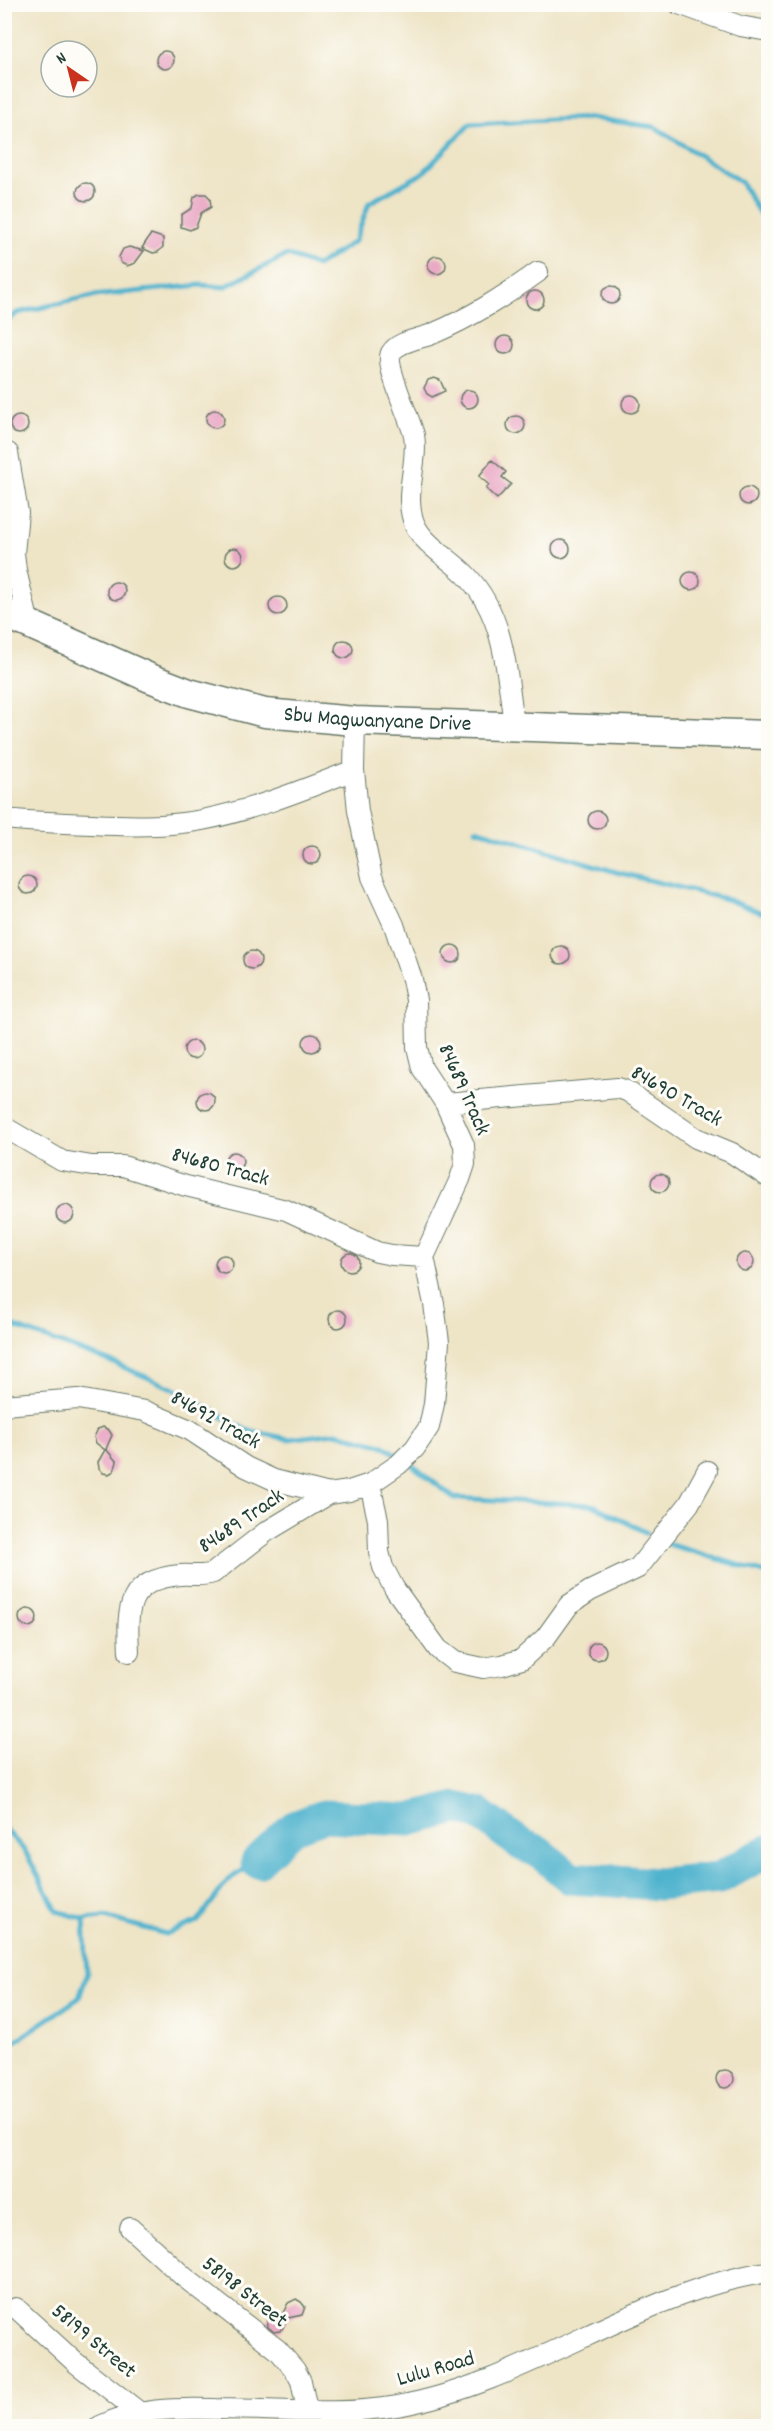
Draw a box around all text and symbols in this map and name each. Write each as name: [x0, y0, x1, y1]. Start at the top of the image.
north arrow: [39, 39, 99, 99]
text: N: [52, 47, 72, 70]
street label: Sbu Magwanyane Drive: [282, 699, 472, 740]
street label: 84689 Track: [429, 1039, 497, 1141]
street label: 84690 Track: [625, 1058, 727, 1136]
street label: 84680 Track: [168, 1140, 272, 1196]
street label: 84692 Track: [164, 1384, 266, 1458]
street label: 84689 Track: [193, 1482, 291, 1562]
street label: 58198 Street: [195, 2250, 293, 2336]
street label: 58199 Street: [44, 2297, 142, 2387]
street label: Lulu Road: [394, 2344, 478, 2396]

